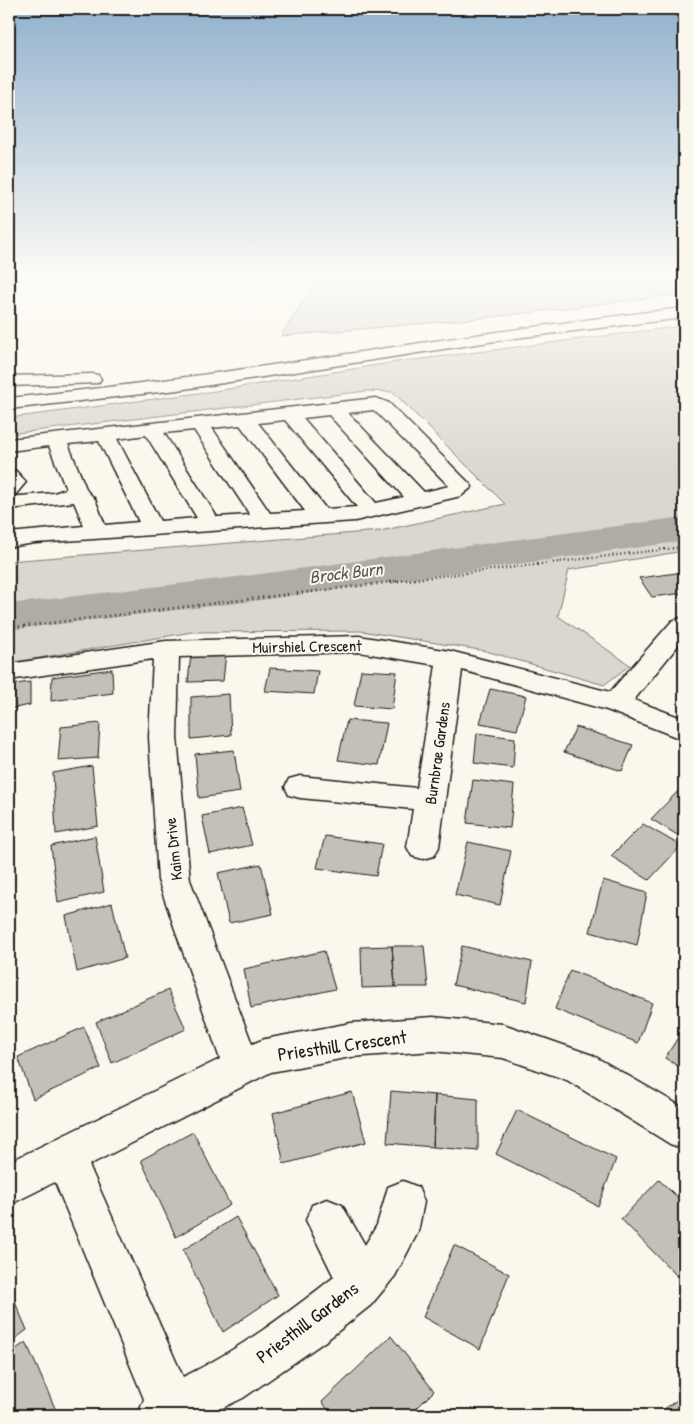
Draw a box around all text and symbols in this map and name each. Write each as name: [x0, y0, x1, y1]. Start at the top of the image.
water label: Brock Burn: [308, 555, 386, 589]
street label: Muirshiel Crescent: [252, 634, 362, 658]
street label: Burnbrae Gardens: [419, 700, 455, 806]
street label: Kaim Drive: [159, 816, 187, 881]
street label: Priesthill Crescent: [276, 1023, 408, 1067]
street label: Priesthill Gardens: [251, 1275, 363, 1369]

